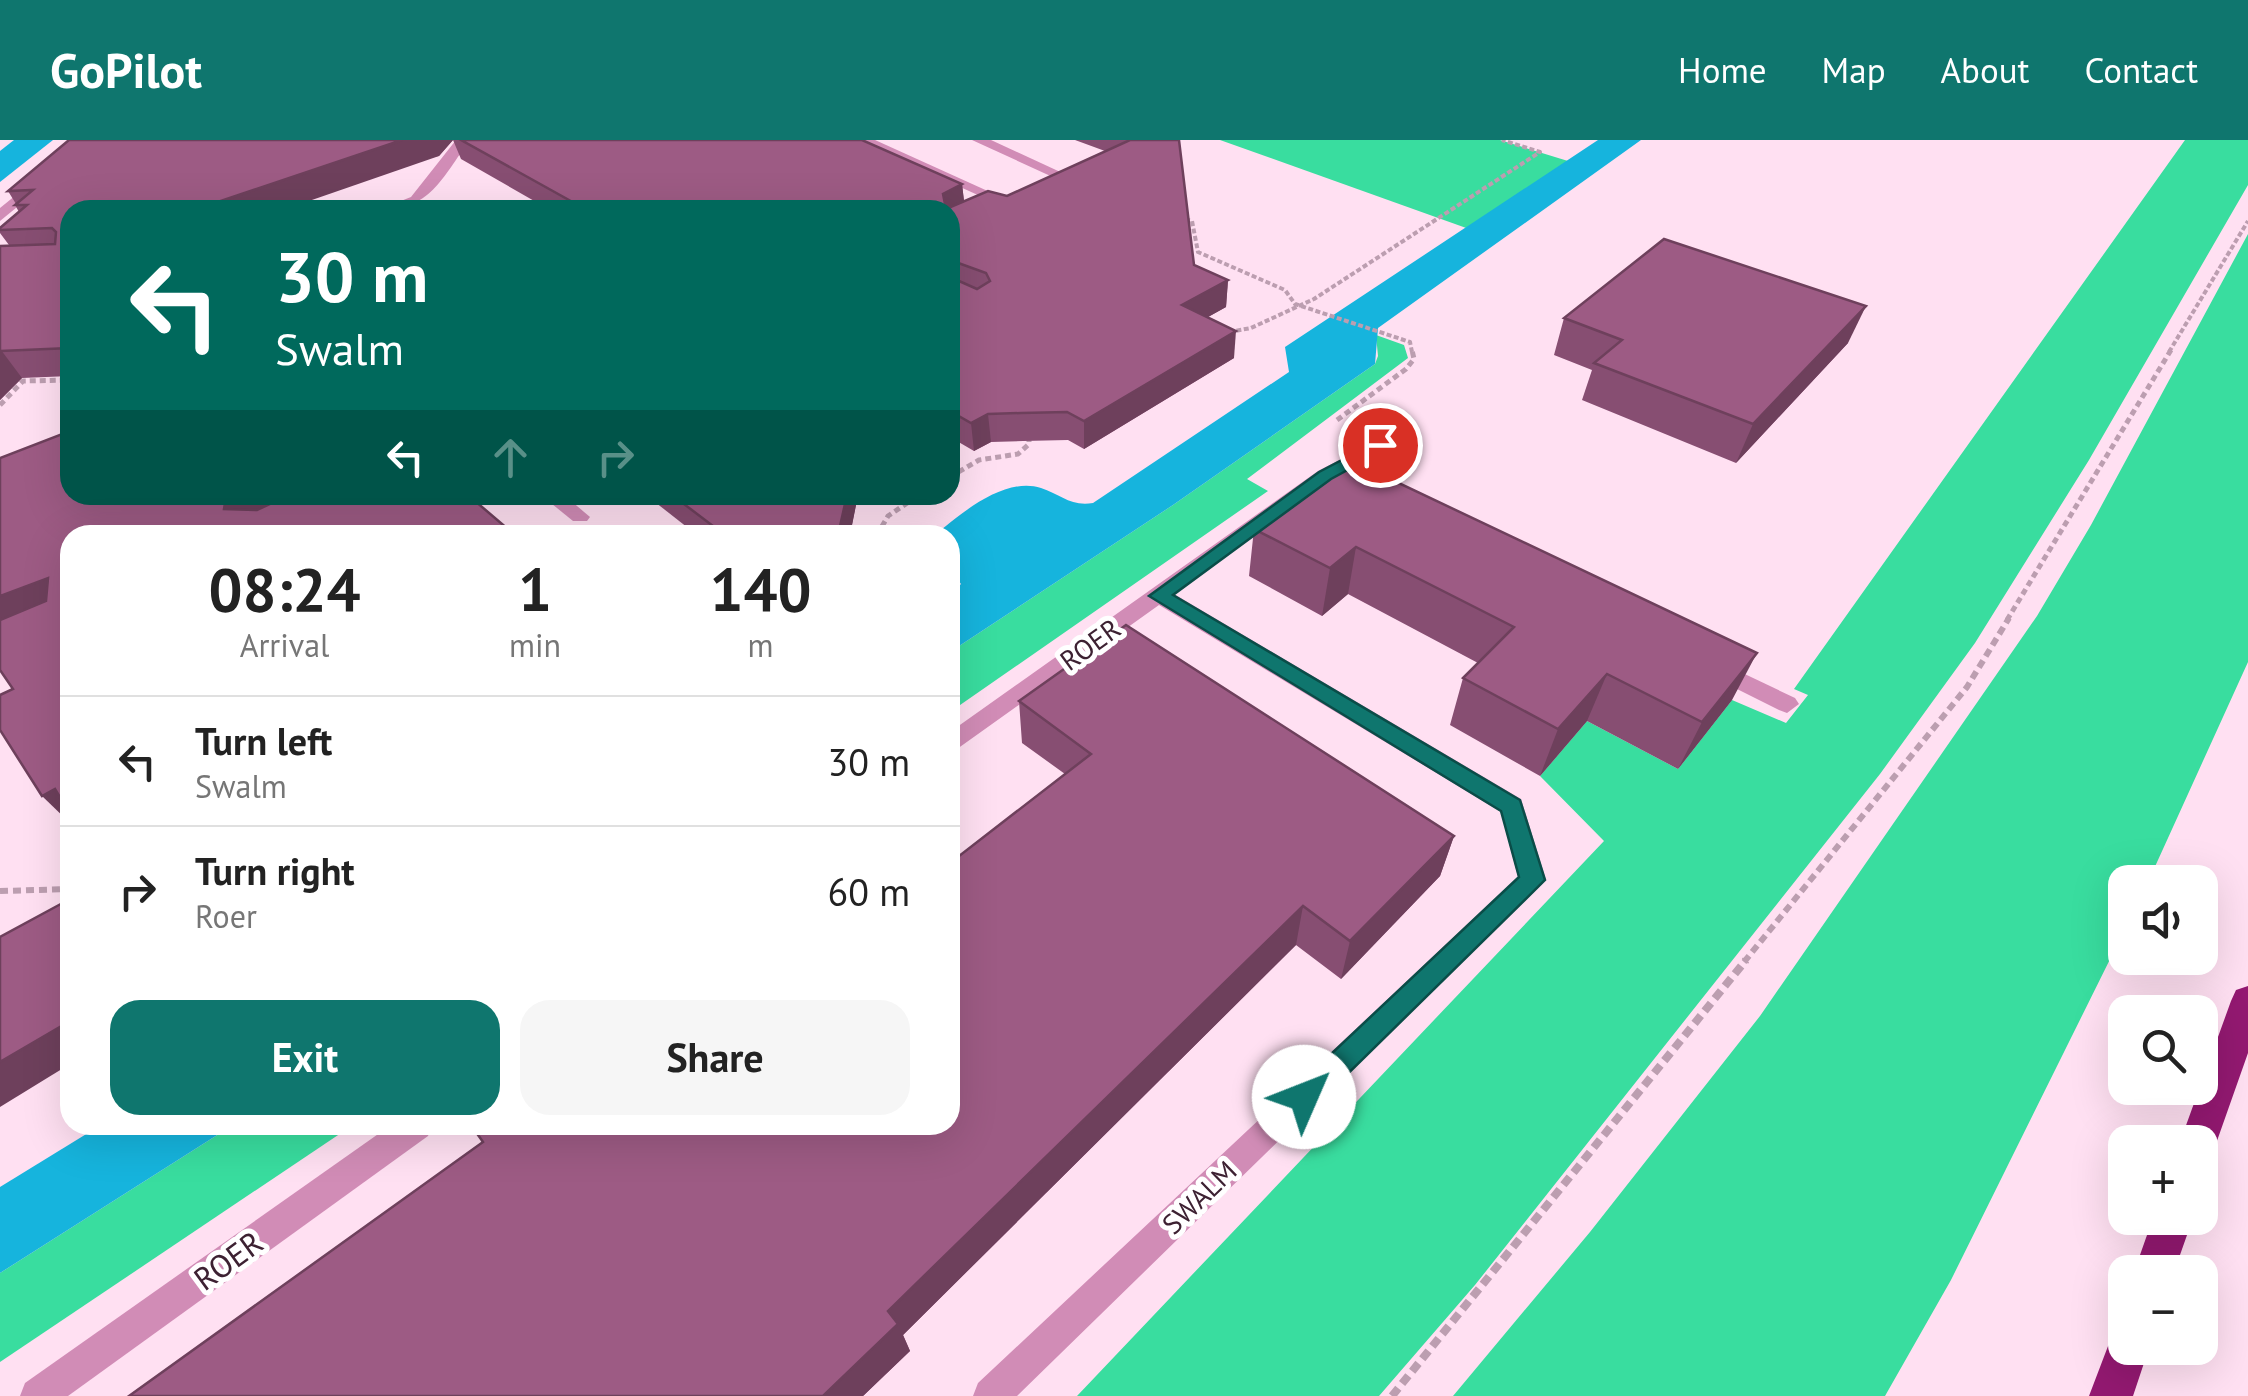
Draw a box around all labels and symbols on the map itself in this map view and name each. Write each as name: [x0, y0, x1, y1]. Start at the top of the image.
pin: [1338, 403, 1423, 488]
street label: ROER: [1052, 610, 1128, 678]
position arrow: [1252, 1045, 1356, 1149]
street label: SWALM: [1154, 1152, 1244, 1242]
street label: ROER: [185, 1221, 271, 1299]

